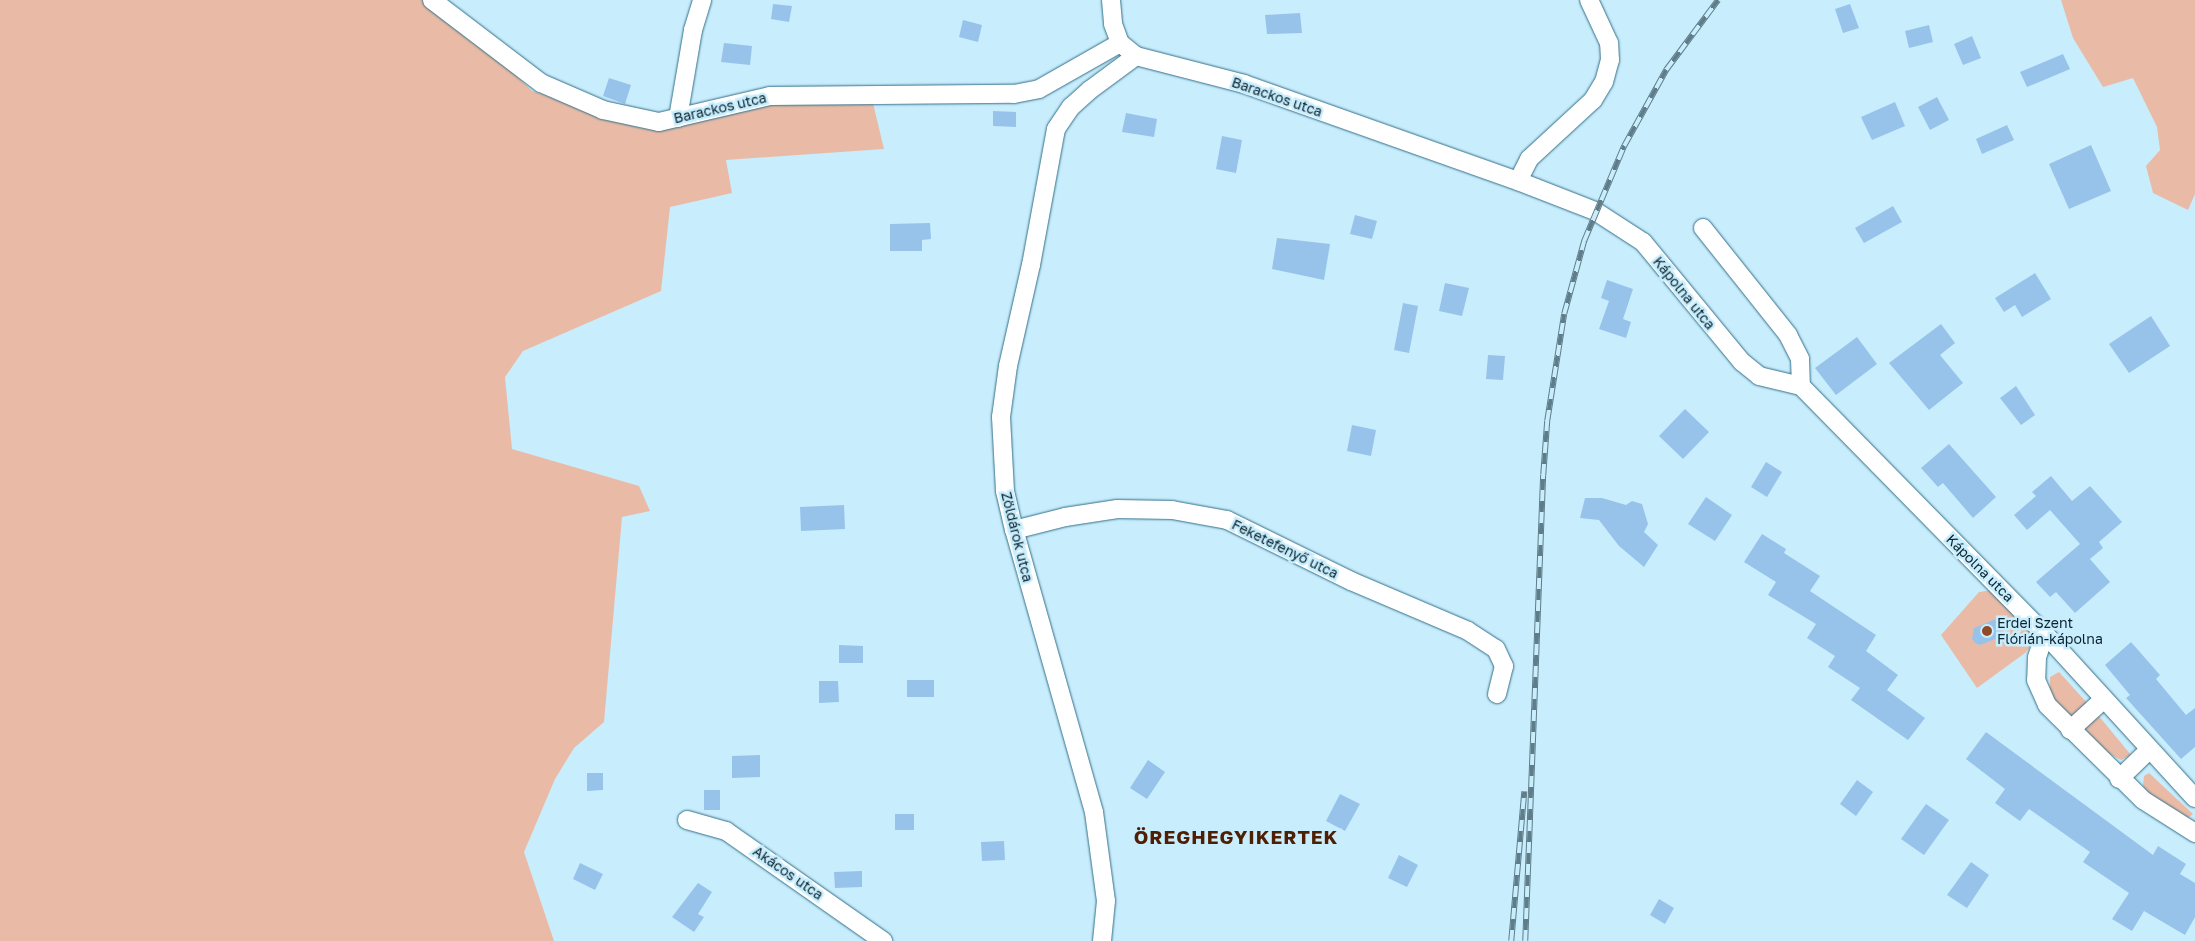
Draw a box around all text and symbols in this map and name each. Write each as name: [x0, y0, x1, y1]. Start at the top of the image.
street label: Barackos utca: [1229, 74, 1325, 120]
street label: Barackos utca: [672, 89, 768, 127]
street label: Kápolna utca: [1650, 253, 1718, 333]
street label: Zöldárok utca: [998, 490, 1036, 584]
street label: Feketefenyő utca: [1229, 516, 1341, 582]
street label: Kápolna utca: [1943, 531, 2017, 605]
place label: Erdei Szent Flórián-kápolna: [1997, 615, 2103, 648]
marker: Erdei Szent Flórián-kápolna: [1981, 625, 1993, 637]
district label: ÖREGHEGYIKERTEK: [1132, 826, 1340, 848]
street label: Akácos utca: [750, 843, 826, 903]

